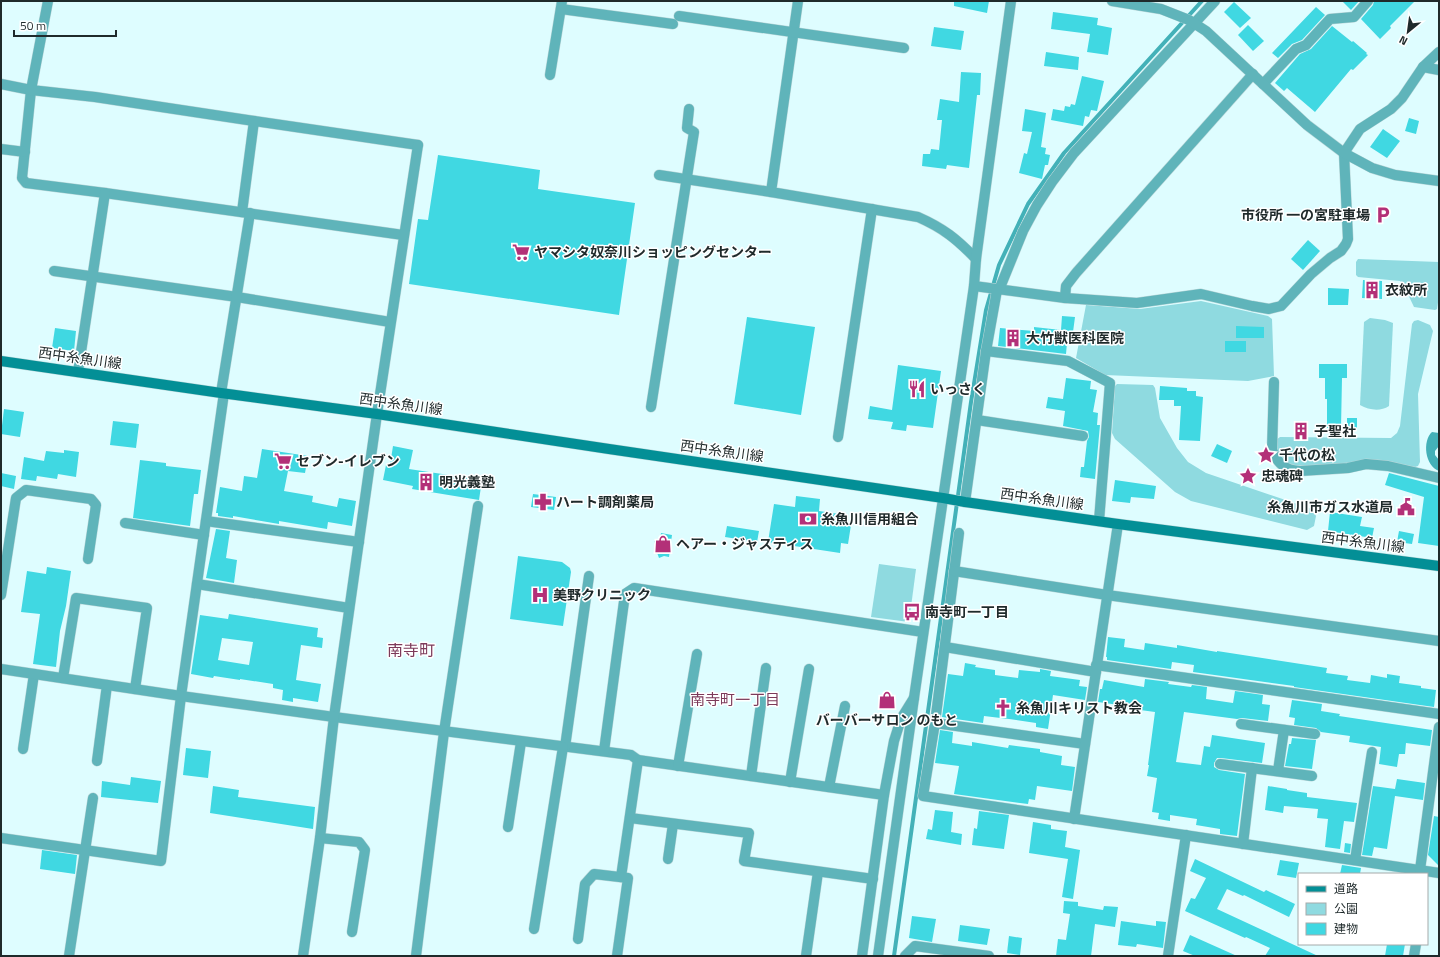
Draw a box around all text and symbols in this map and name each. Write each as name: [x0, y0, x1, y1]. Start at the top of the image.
scale bar: [14, 12, 116, 38]
north arrow: [1388, 12, 1428, 52]
text: 50 m: [20, 16, 46, 35]
text: N: [1396, 32, 1410, 50]
place label: 市役所 一の宮駐車場: [1241, 204, 1370, 225]
parking icon: 市役所 一の宮駐車場: [1373, 205, 1393, 225]
place label: ヤマシタ奴奈川ショッピングセンター: [534, 241, 772, 262]
supermarket icon: ヤマシタ奴奈川ショッピングセンター: [511, 242, 531, 262]
place label: 衣紋所: [1385, 279, 1427, 300]
building icon: 衣紋所: [1362, 280, 1382, 300]
place label: 大竹獣医科医院: [1026, 327, 1124, 348]
building icon: 大竹獣医科医院: [1003, 328, 1023, 348]
street label: 西中糸魚川線: [37, 341, 123, 374]
place label: いっさく: [930, 378, 986, 399]
restaurant icon: いっさく: [907, 379, 927, 399]
street label: 西中糸魚川線: [358, 387, 444, 420]
place label: 子聖社: [1314, 420, 1356, 441]
building icon: 子聖社: [1291, 421, 1311, 441]
street label: 西中糸魚川線: [679, 434, 765, 467]
place label: 千代の松: [1279, 444, 1335, 465]
place icon: 千代の松: [1256, 445, 1276, 465]
place label: セブン-イレブン: [296, 450, 400, 471]
supermarket icon: セブン-イレブン: [273, 451, 293, 471]
place label: 忠魂碑: [1261, 465, 1303, 486]
place icon: 忠魂碑: [1238, 466, 1258, 486]
place label: 明光義塾: [439, 471, 495, 492]
building icon: 明光義塾: [416, 472, 436, 492]
street label: 西中糸魚川線: [999, 482, 1085, 515]
place label: ハート調剤薬局: [556, 491, 654, 512]
pharmacy icon: ハート調剤薬局: [533, 492, 553, 512]
place label: 糸魚川市ガス水道局: [1267, 496, 1393, 517]
public building icon: 糸魚川市ガス水道局: [1396, 497, 1416, 517]
place label: 糸魚川信用組合: [821, 508, 919, 529]
bank icon: 糸魚川信用組合: [798, 509, 818, 529]
street label: 西中糸魚川線: [1320, 526, 1406, 557]
place label: ヘアー・ジャスティス: [676, 533, 814, 554]
shop icon: ヘアー・ジャスティス: [653, 534, 673, 554]
place label: 美野クリニック: [553, 584, 651, 605]
hospital icon: 美野クリニック: [530, 585, 550, 605]
place label: 南寺町一丁目: [925, 601, 1009, 622]
bus stop icon: 南寺町一丁目: [902, 602, 922, 622]
district label: 南寺町: [387, 638, 435, 662]
district label: 南寺町一丁目: [690, 688, 780, 711]
shop icon: バーバーサロン のもと: [877, 690, 897, 710]
place label: 糸魚川キリスト教会: [1016, 697, 1142, 718]
church icon: 糸魚川キリスト教会: [993, 698, 1013, 718]
place label: バーバーサロン のもと: [816, 709, 958, 730]
legend: [1298, 873, 1428, 945]
text: 道路: [1334, 879, 1358, 898]
text: 公園: [1334, 899, 1358, 918]
text: 建物: [1334, 919, 1358, 938]

